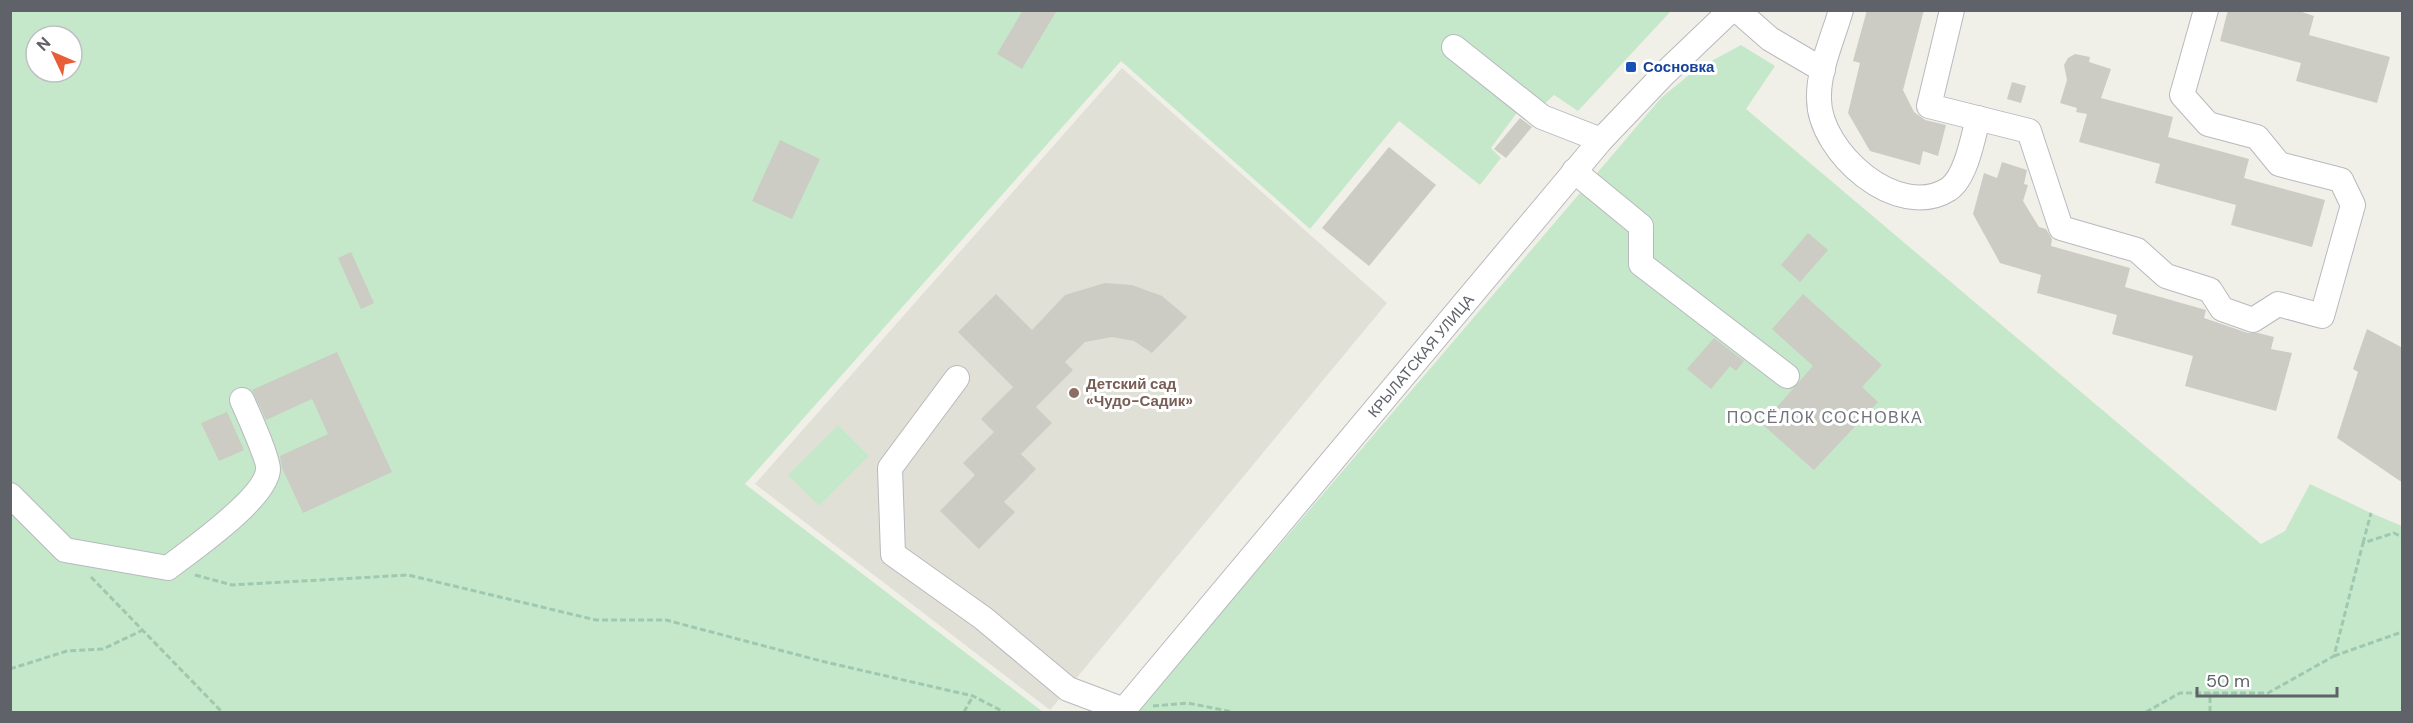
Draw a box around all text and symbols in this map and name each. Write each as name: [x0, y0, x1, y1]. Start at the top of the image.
north arrow: [24, 24, 84, 84]
text: N: [32, 32, 55, 55]
place label: Сосновка: [1643, 57, 1715, 77]
marker: Сосновка: [1624, 60, 1638, 74]
street label: КРЫЛАТСКАЯ УЛИЦА: [1364, 290, 1478, 422]
place label: Детский сад «Чудо-Садик»: [1086, 374, 1193, 411]
marker: Детский сад «Чудо-Садик»: [1067, 386, 1081, 400]
district label: ПОСЁЛОК СОСНОВКА: [1727, 407, 1923, 428]
scale bar: [2197, 660, 2336, 698]
text: 50 m: [2206, 669, 2250, 693]

